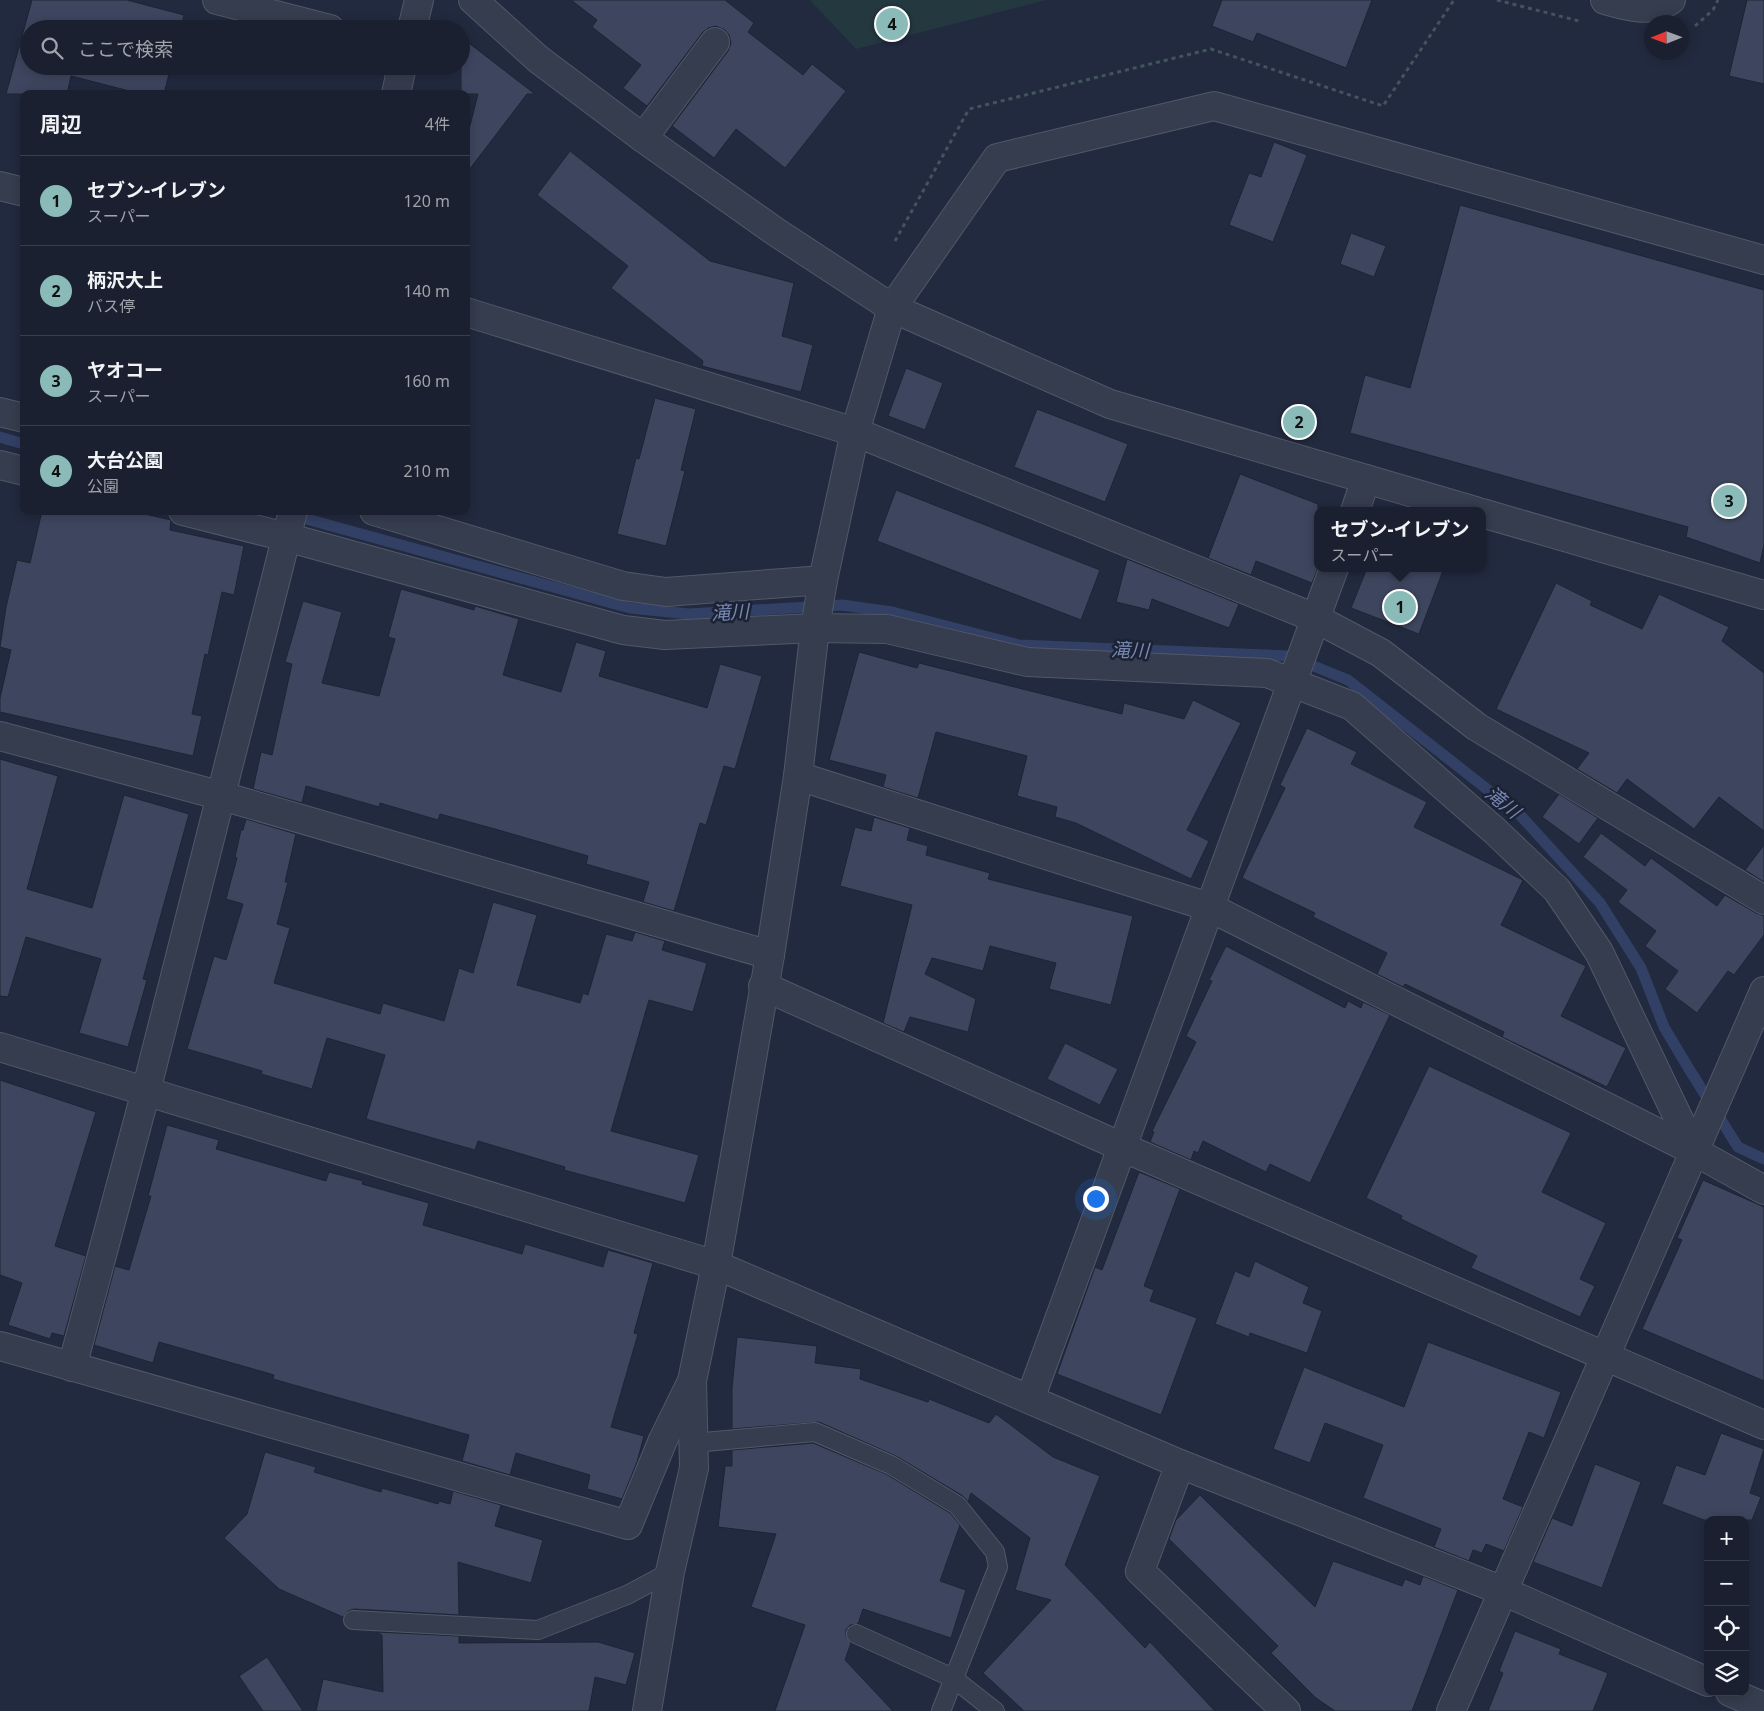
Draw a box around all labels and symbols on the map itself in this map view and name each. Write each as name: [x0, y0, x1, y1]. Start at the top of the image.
pin: 4: [876, 5, 908, 43]
north arrow: [1644, 15, 1689, 60]
pin: 2: [1283, 403, 1315, 441]
pin: 3: [1713, 482, 1745, 520]
pin: 1: [1384, 588, 1416, 626]
water label: 滝川: [710, 598, 752, 626]
water label: 滝川: [1111, 636, 1151, 664]
water label: 滝川: [1480, 780, 1527, 825]
your location: [1083, 1186, 1109, 1212]

